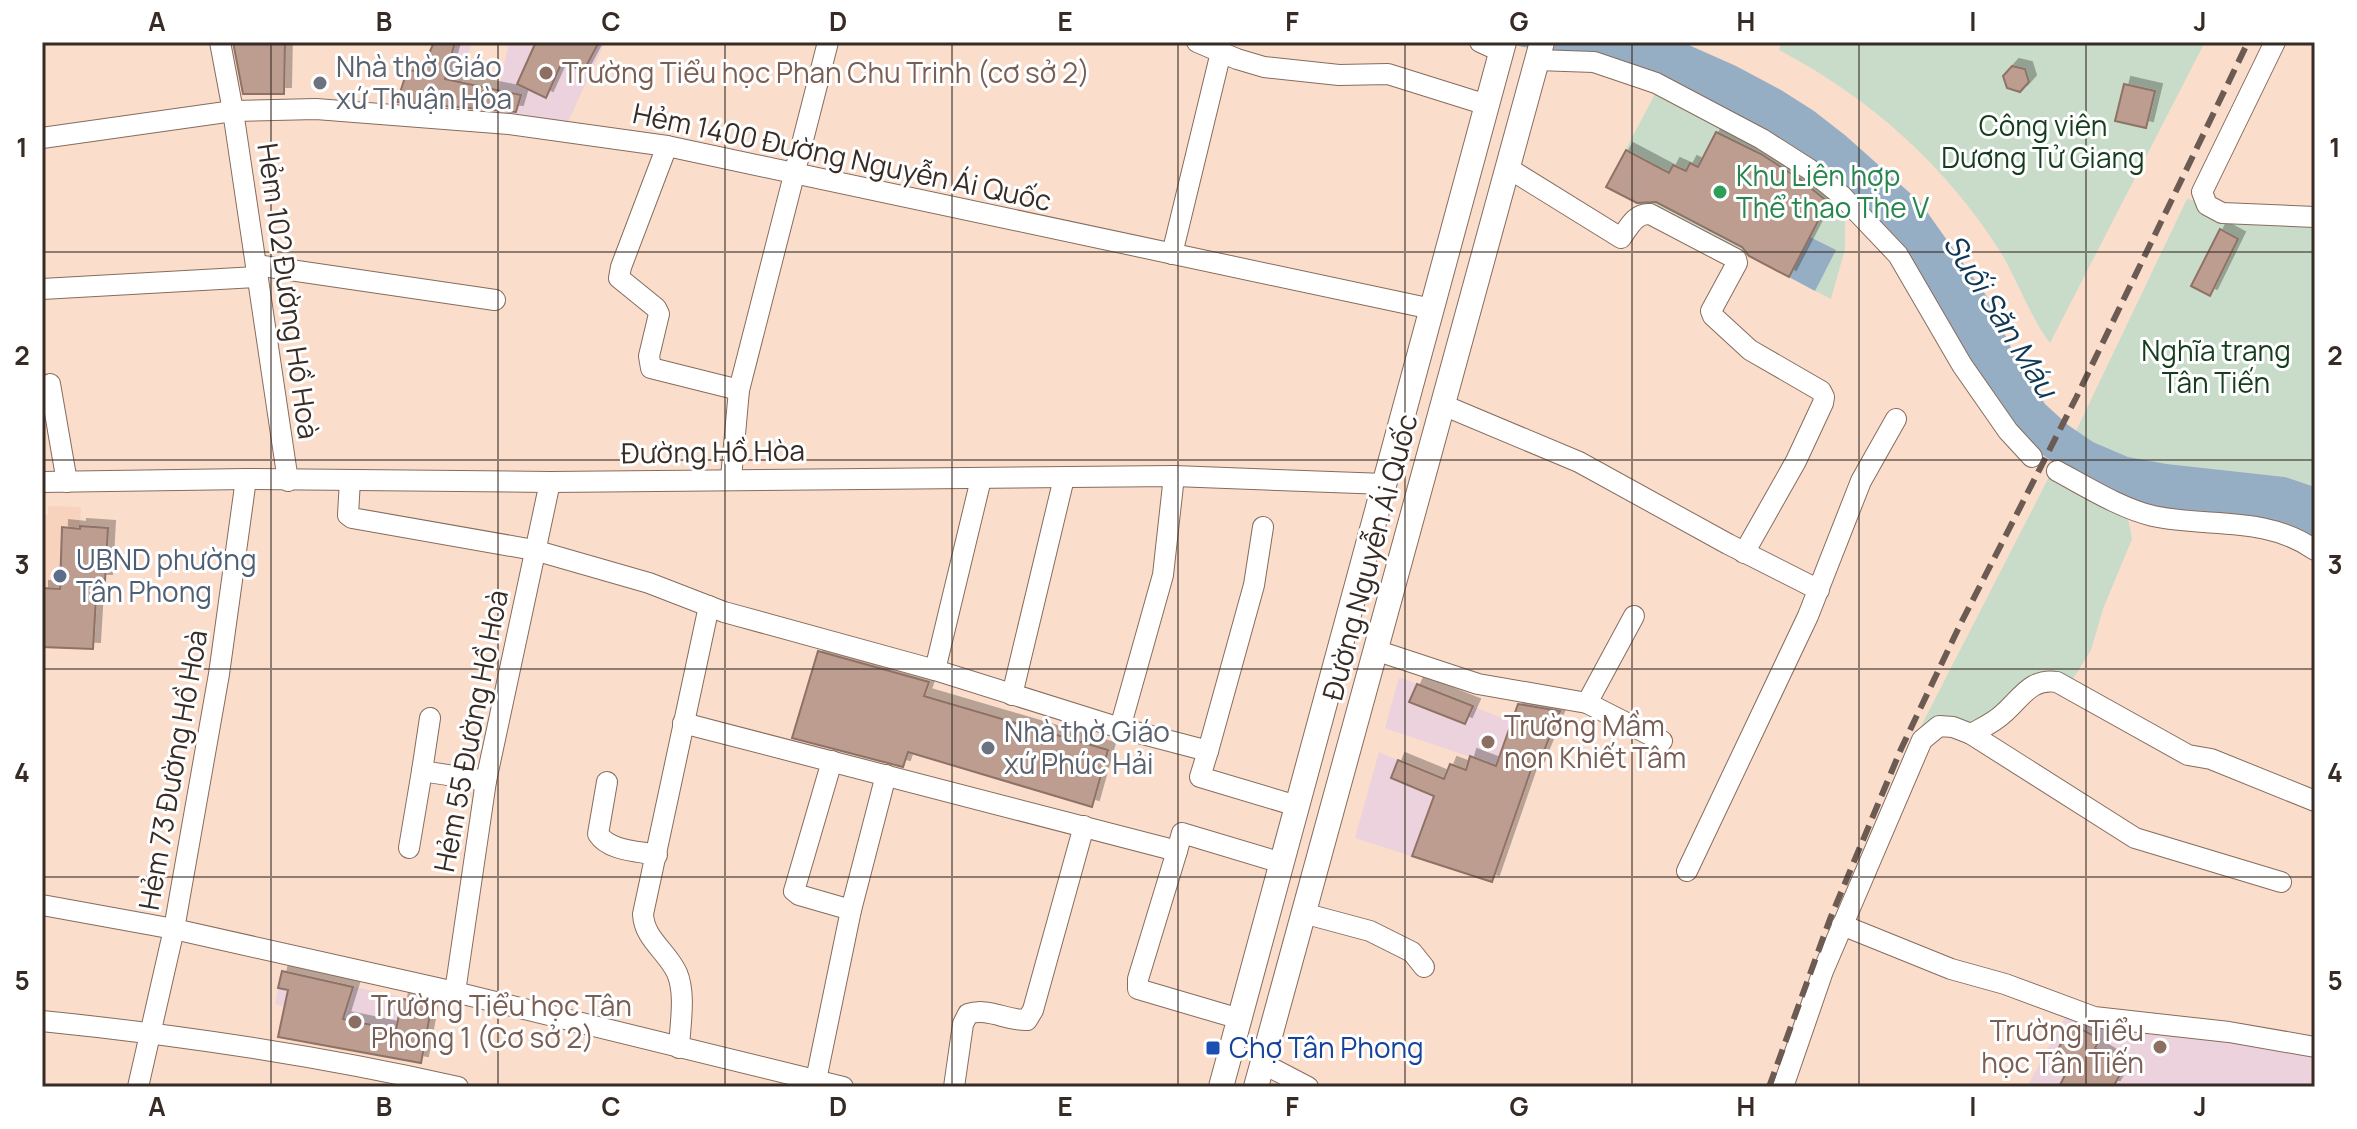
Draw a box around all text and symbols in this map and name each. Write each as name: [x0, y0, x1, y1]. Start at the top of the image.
text: A: [148, 3, 166, 39]
text: B: [376, 3, 392, 39]
text: C: [601, 3, 621, 39]
text: D: [829, 3, 847, 39]
text: E: [1057, 3, 1073, 39]
text: F: [1285, 3, 1299, 39]
text: G: [1509, 3, 1529, 39]
text: H: [1737, 3, 1755, 39]
text: I: [1969, 3, 1977, 39]
text: J: [2193, 3, 2207, 39]
place label: Nhà thờ Giáo xứ Thuận Hòa: [336, 47, 512, 117]
place label: Trường Tiểu học Phan Chu Trinh (cơ sở 2): [562, 53, 1090, 91]
marker: Trường Tiểu học Phan Chu Trinh (cơ sở 2): [537, 64, 555, 82]
marker: Nhà thờ Giáo xứ Thuận Hòa: [311, 74, 329, 92]
street label: Hẻm 1400 Đường Nguyễn Ái Quốc: [630, 93, 1055, 219]
park label: Công viên Dương Tử Giang: [1941, 106, 2145, 176]
text: 1: [16, 129, 28, 165]
text: 1: [2329, 129, 2341, 165]
street label: Hẻm 102 Đường Hồ Hoà: [249, 141, 329, 441]
place label: Khu Liên hợp Thể thao The V: [1736, 156, 1929, 226]
marker: Khu Liên hợp Thể thao The V: [1711, 183, 1729, 201]
water label: Suối Săn Máu: [1935, 226, 2069, 407]
park label: Nghĩa trang Tân Tiến: [2141, 331, 2291, 401]
text: 2: [14, 337, 30, 373]
text: 2: [2327, 337, 2343, 373]
street label: Đường Nguyễn Ái Quốc: [1313, 409, 1426, 704]
street label: Đường Hồ Hòa: [621, 430, 805, 472]
place label: UBND phường Tân Phong: [76, 540, 257, 610]
text: 3: [14, 546, 30, 582]
text: 3: [2327, 546, 2343, 582]
marker: UBND phường Tân Phong: [51, 567, 69, 585]
street label: Hẻm 55 Đường Hồ Hoà: [424, 587, 516, 875]
street label: Hẻm 73 Đường Hồ Hoà: [129, 627, 215, 913]
place label: Trường Mầm non Khiết Tâm: [1504, 706, 1686, 776]
place label: Nhà thờ Giáo xứ Phúc Hải: [1004, 712, 1170, 782]
marker: Trường Mầm non Khiết Tâm: [1479, 733, 1497, 751]
marker: Nhà thờ Giáo xứ Phúc Hải: [979, 739, 997, 757]
text: 4: [14, 754, 30, 790]
text: 4: [2327, 754, 2343, 790]
text: 5: [14, 962, 30, 998]
text: 5: [2327, 962, 2343, 998]
place label: Trường Tiểu học Tân Phong 1 (Cơ sở 2): [371, 986, 632, 1056]
place label: Trường Tiểu học Tân Tiến: [1981, 1011, 2144, 1081]
marker: Trường Tiểu học Tân Phong 1 (Cơ sở 2): [346, 1013, 364, 1031]
place label: Chợ Tân Phong: [1229, 1028, 1424, 1066]
marker: Trường Tiểu học Tân Tiến: [2151, 1038, 2169, 1056]
marker: Chợ Tân Phong: [1204, 1039, 1222, 1057]
text: A: [148, 1088, 166, 1124]
text: B: [376, 1088, 392, 1124]
text: C: [601, 1088, 621, 1124]
text: D: [829, 1088, 847, 1124]
text: E: [1057, 1088, 1073, 1124]
text: F: [1285, 1088, 1299, 1124]
text: G: [1509, 1088, 1529, 1124]
text: H: [1737, 1088, 1755, 1124]
text: I: [1969, 1088, 1977, 1124]
text: J: [2193, 1088, 2207, 1124]

